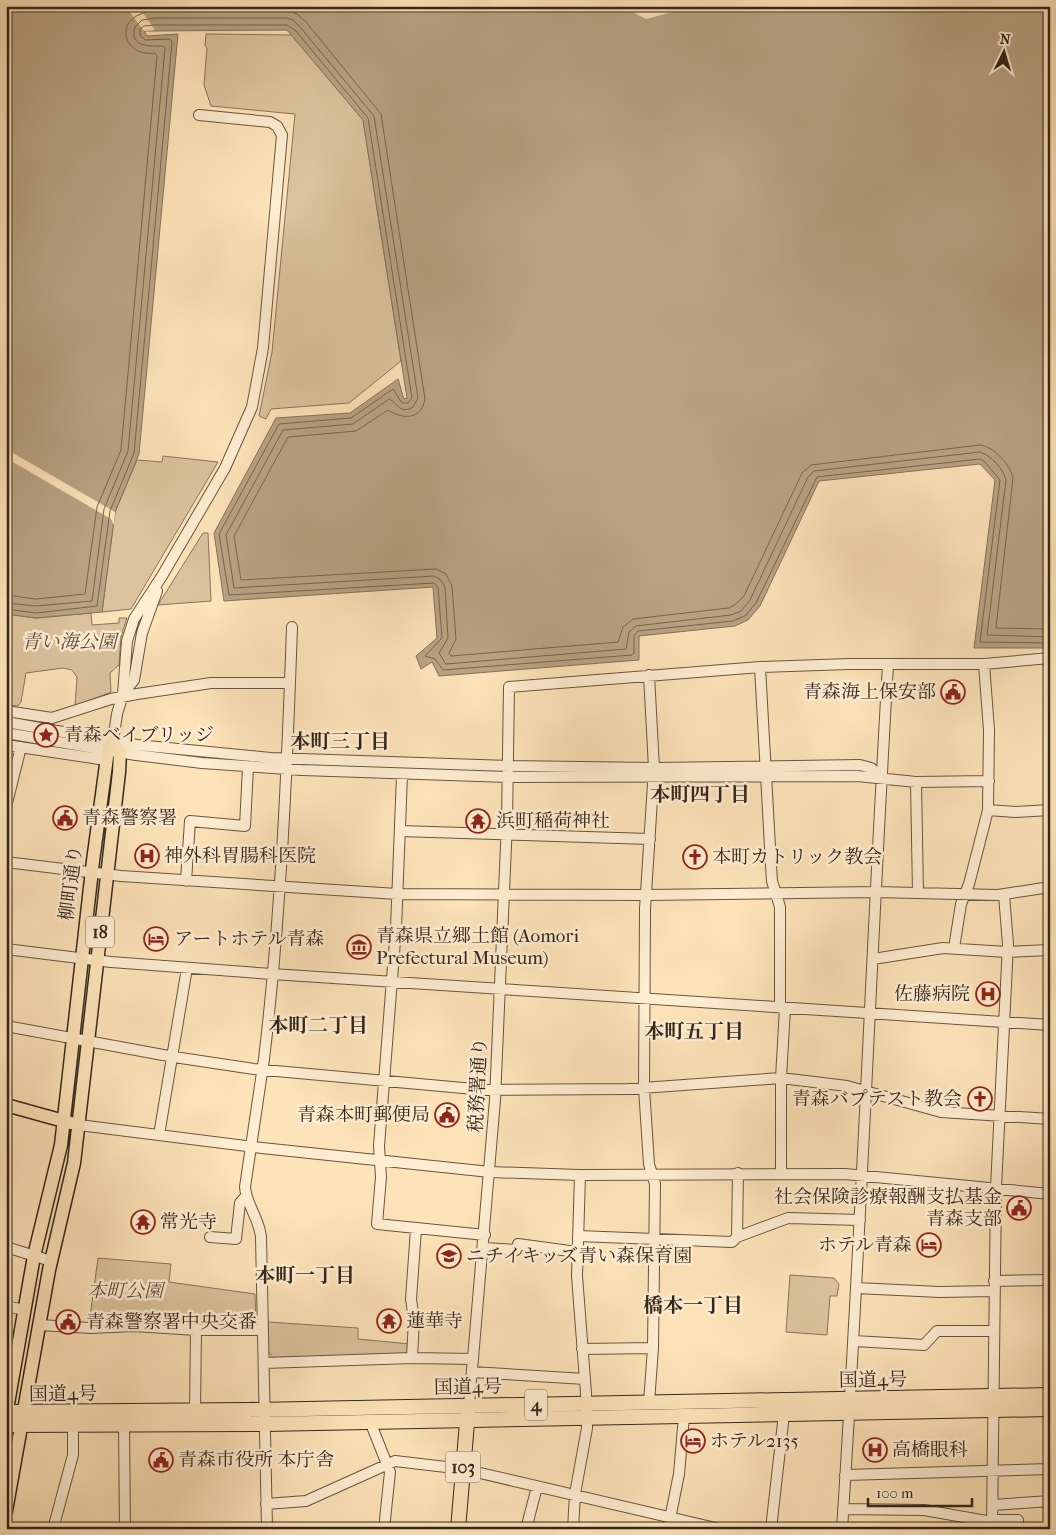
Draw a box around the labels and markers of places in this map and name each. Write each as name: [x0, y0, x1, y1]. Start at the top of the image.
public building icon: 青森海上保安部: [940, 679, 966, 705]
place label: 青森海上保安部: [803, 681, 936, 703]
place icon: 青森ベイブリッジ: [33, 722, 59, 748]
place label: 青森ベイブリッジ: [64, 724, 214, 746]
public building icon: 青森警察署: [52, 805, 78, 831]
place label: 青森警察署: [82, 807, 177, 829]
temple icon: 浜町稲荷神社: [465, 808, 491, 834]
place label: 浜町稲荷神社: [496, 810, 610, 832]
hospital icon: 神外科胃腸科医院: [134, 843, 160, 869]
church icon: 本町カトリック教会: [682, 844, 708, 870]
place label: 神外科胃腸科医院: [164, 845, 316, 867]
place label: 本町カトリック教会: [712, 846, 882, 868]
place label: 青森県立郷土館 (Aomori Prefectural Museum): [376, 925, 579, 969]
hotel icon: アートホテル青森: [143, 926, 169, 952]
place label: アートホテル青森: [174, 928, 324, 950]
museum icon: 青森県立郷土館 (Aomori Prefectural Museum): [346, 934, 372, 960]
hospital icon: 佐藤病院: [975, 981, 1001, 1007]
place label: 佐藤病院: [894, 983, 970, 1005]
church icon: 青森バプテスト教会: [967, 1086, 993, 1112]
place label: 青森バプテスト教会: [792, 1088, 962, 1110]
public building icon: 青森本町郵便局: [434, 1102, 460, 1128]
place label: 青森本町郵便局: [297, 1104, 430, 1126]
place label: 社会保険診療報酬支払基金 青森支部: [774, 1186, 1002, 1230]
public building icon: 社会保険診療報酬支払基金 青森支部: [1006, 1195, 1032, 1221]
temple icon: 常光寺: [130, 1209, 156, 1235]
place label: 常光寺: [160, 1211, 217, 1233]
hotel icon: ホテル青森: [916, 1232, 942, 1258]
place label: ホテル青森: [818, 1234, 912, 1256]
school or university icon: ニチイキッズ青い森保育園: [436, 1243, 462, 1269]
place label: ニチイキッズ青い森保育園: [466, 1245, 692, 1267]
temple icon: 蓮華寺: [376, 1308, 402, 1334]
public building icon: 青森警察署中央交番: [55, 1309, 81, 1335]
place label: 蓮華寺: [406, 1310, 463, 1332]
place label: 青森警察署中央交番: [86, 1311, 257, 1333]
hotel icon: ホテル2135: [680, 1428, 706, 1454]
place label: ホテル2135: [710, 1430, 799, 1452]
hospital icon: 高橋眼科: [862, 1437, 888, 1463]
place label: 高橋眼科: [892, 1439, 968, 1461]
public building icon: 青森市役所 本庁舎: [148, 1447, 174, 1473]
place label: 青森市役所 本庁舎: [178, 1449, 334, 1471]

